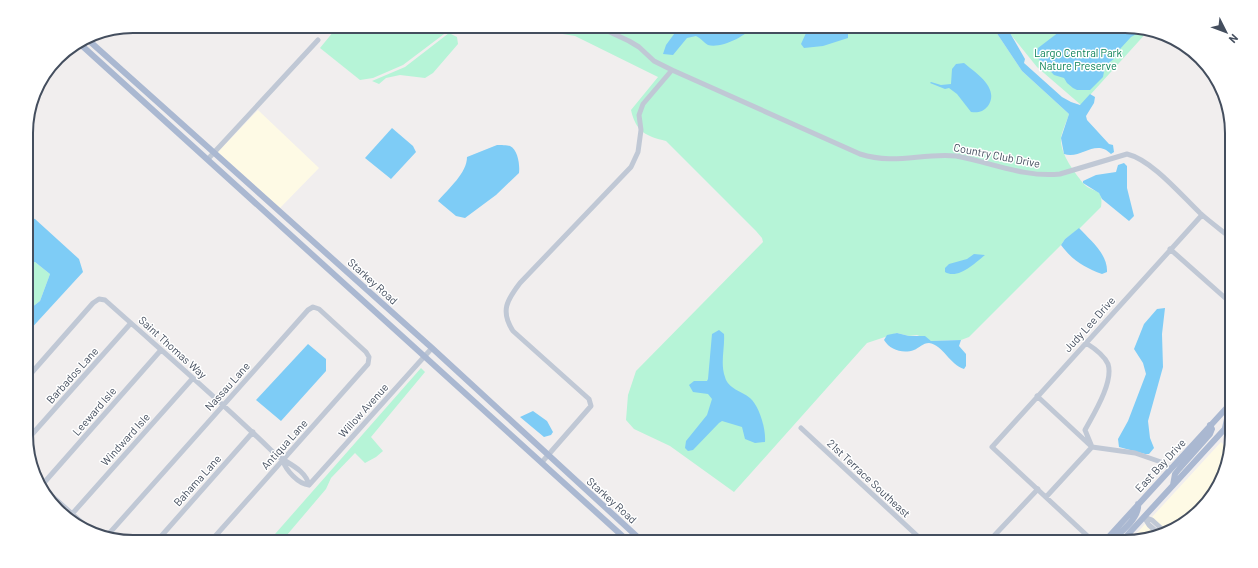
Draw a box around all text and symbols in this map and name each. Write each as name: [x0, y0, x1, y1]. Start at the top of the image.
north arrow: [1206, 12, 1246, 52]
text: N: [1227, 32, 1241, 46]
park label: Largo Central Park Nature Preserve: [1034, 46, 1123, 72]
street label: Country Club Drive: [953, 140, 1042, 170]
street label: Starkey Road: [345, 255, 401, 307]
street label: Judy Lee Drive: [1061, 293, 1117, 354]
street label: Saint Thomas Way: [136, 313, 210, 381]
street label: Barbados Lane: [43, 344, 101, 406]
street label: Nassau Lane: [202, 359, 252, 413]
street label: Willow Avenue: [335, 380, 391, 440]
street label: Leeward Isle: [69, 384, 119, 438]
street label: Windward Isle: [98, 410, 152, 468]
street label: Antiqua Lane: [258, 416, 310, 472]
street label: 21st Terrace Southeast: [825, 436, 913, 520]
street label: East Bay Drive: [1132, 436, 1188, 494]
street label: Bahama Lane: [171, 452, 223, 508]
street label: Starkey Road: [584, 474, 640, 526]

